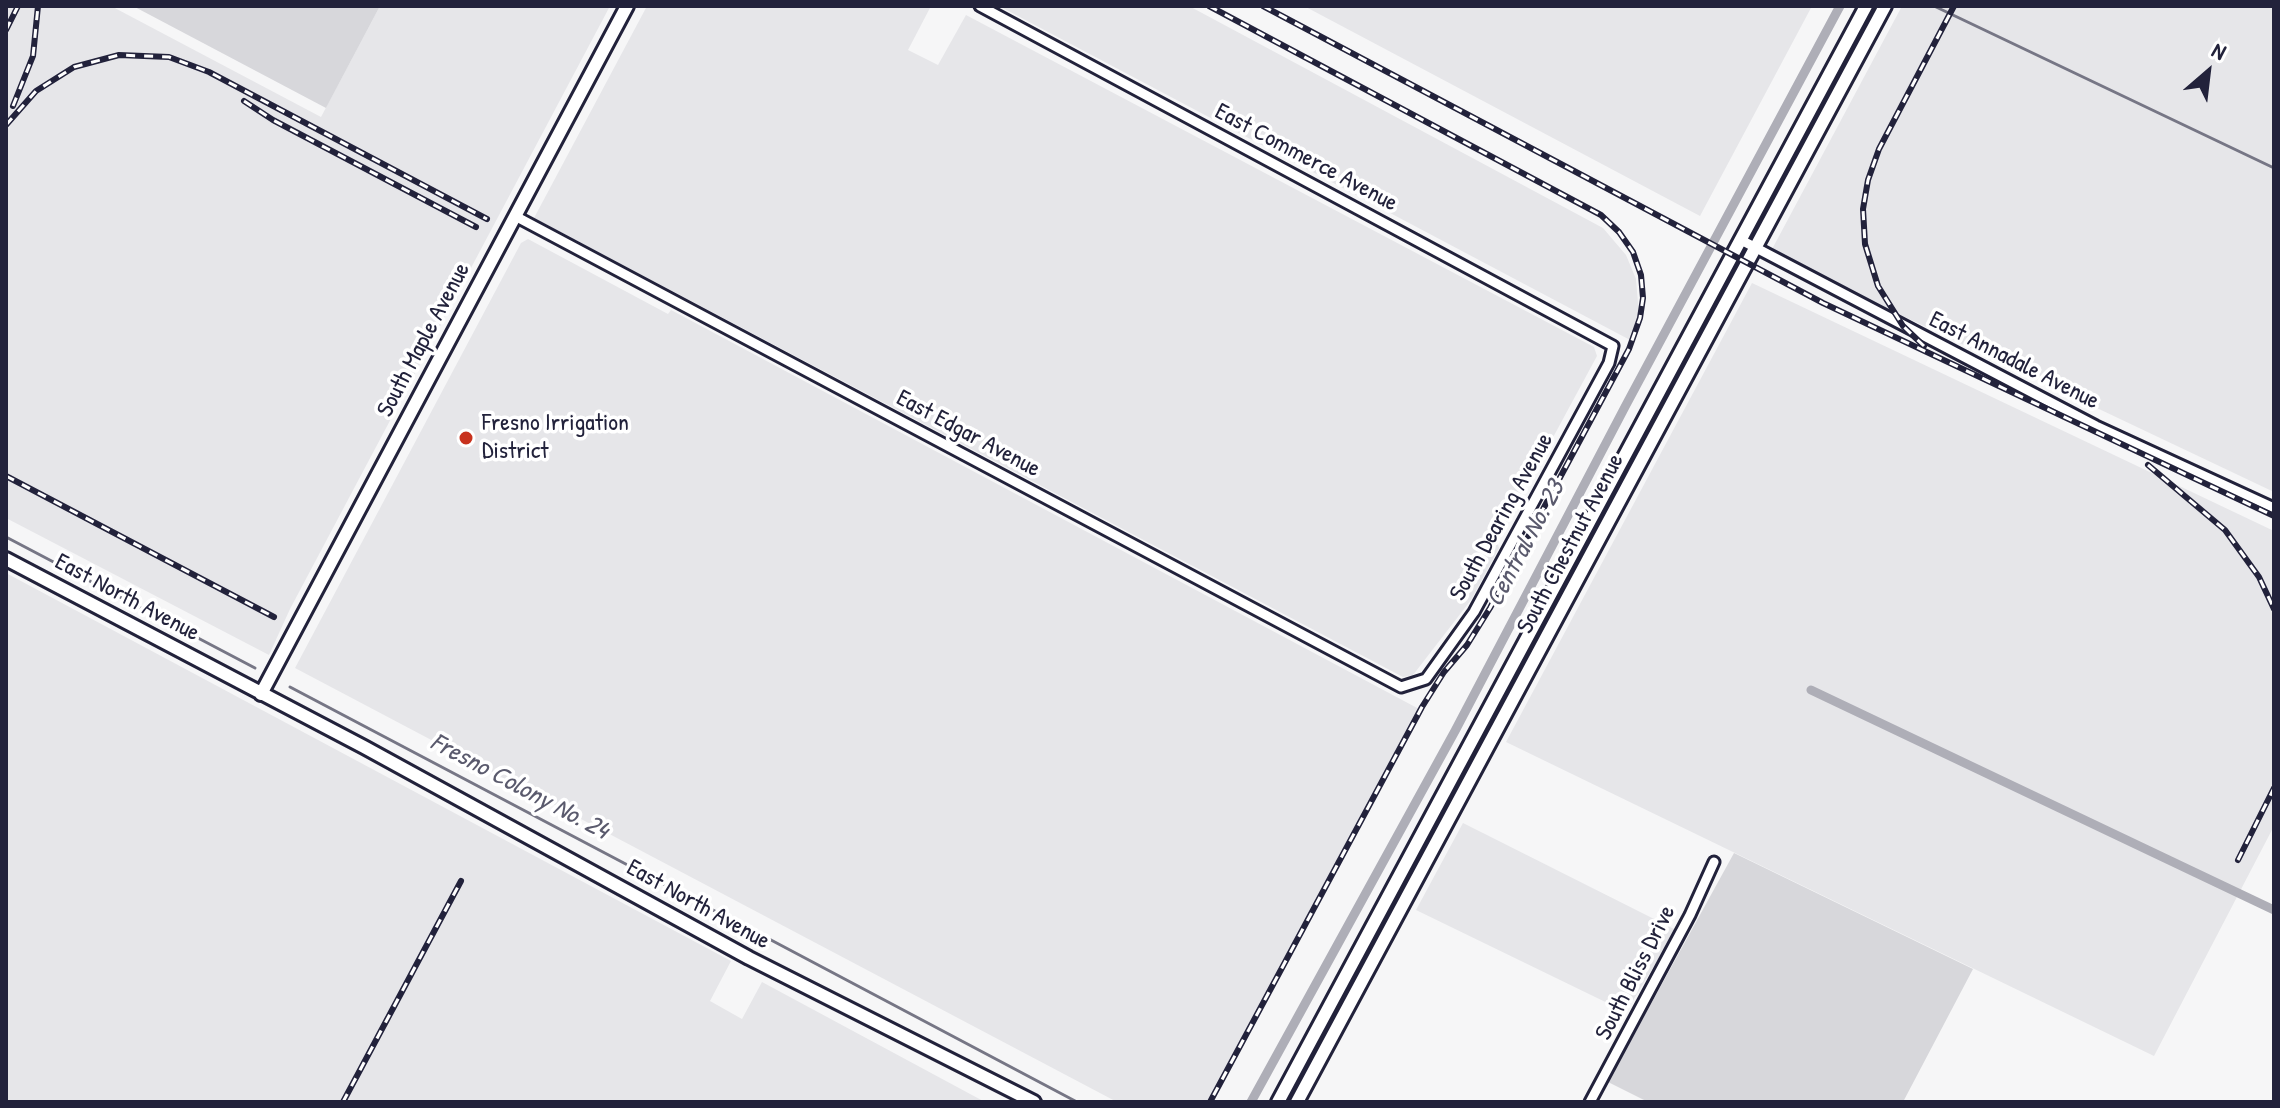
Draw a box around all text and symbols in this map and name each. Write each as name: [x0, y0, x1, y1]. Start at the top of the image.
north arrow: [2168, 32, 2248, 112]
text: N: [2207, 35, 2231, 67]
street label: East Commerce Avenue: [1210, 98, 1402, 218]
street label: South Maple Avenue: [371, 258, 477, 422]
street label: East Annadale Avenue: [1924, 306, 2104, 416]
street label: East Edgar Avenue: [891, 384, 1045, 484]
place label: Fresno Irrigation District: [482, 410, 629, 466]
street label: South Dearing Avenue: [1444, 428, 1560, 606]
marker: Fresno Irrigation District: [457, 429, 475, 447]
street label: South Chestnut Avenue: [1511, 449, 1631, 639]
water label: Central No. 23: [1480, 476, 1572, 612]
street label: East North Avenue: [50, 548, 204, 648]
water label: Fresno Colony No. 24: [425, 727, 613, 847]
street label: East North Avenue: [621, 854, 775, 956]
street label: South Bliss Drive: [1590, 901, 1682, 1045]

